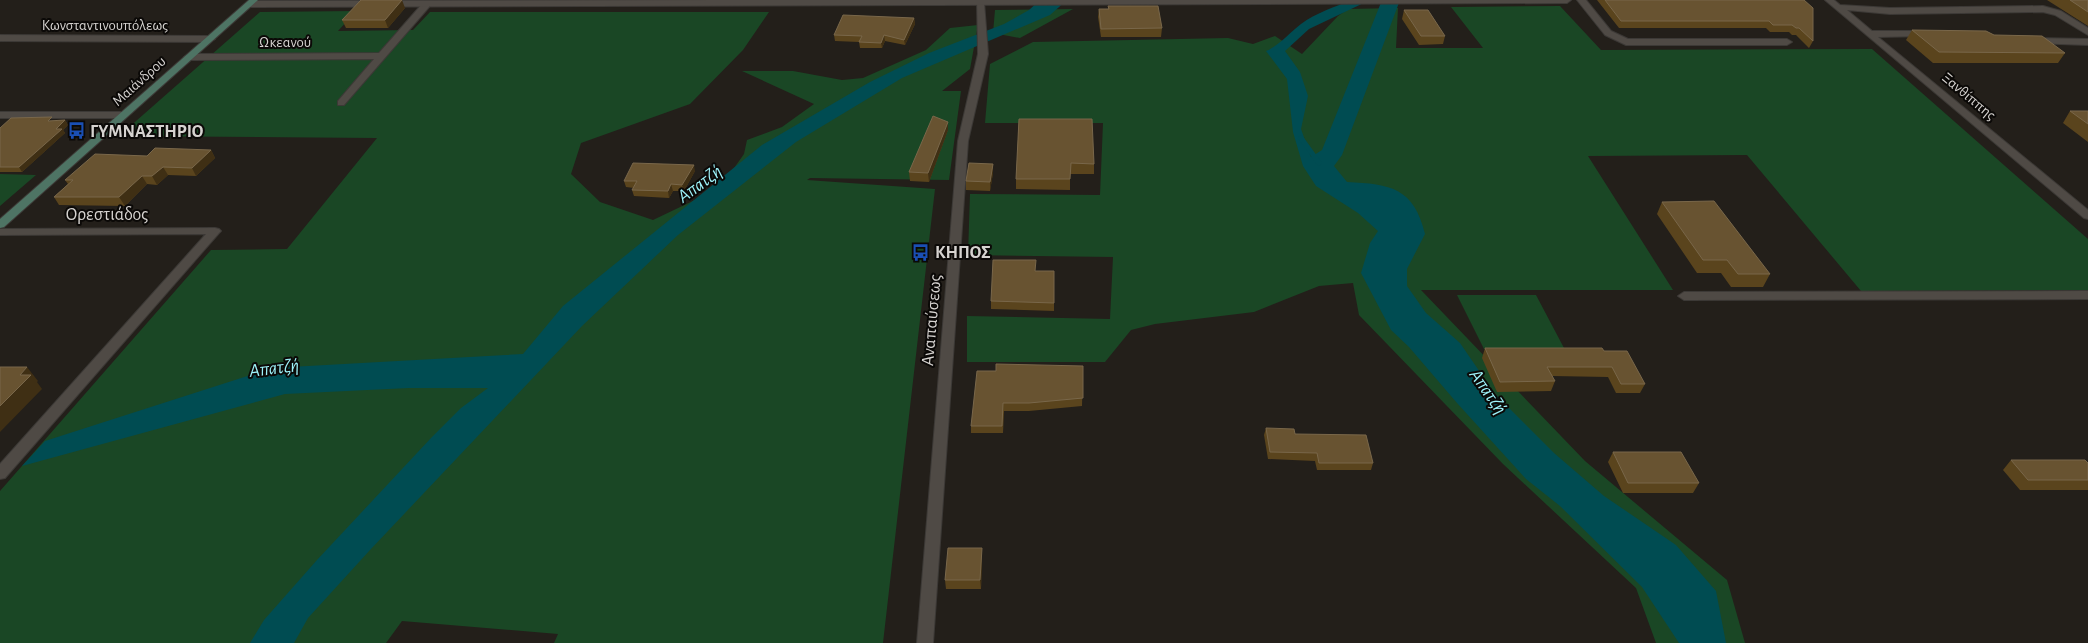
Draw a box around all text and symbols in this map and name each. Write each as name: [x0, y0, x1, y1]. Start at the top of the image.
street label: Κωνσταντινουπόλεως: [42, 18, 168, 33]
street label: Ωκεανού: [259, 35, 311, 50]
street label: Μαιάνδρου: [110, 54, 169, 109]
street label: Ξανθίππης: [1939, 70, 1999, 123]
bus stop icon: ΓΥΜΝΑΣΤΗΡΙΟ: [66, 121, 86, 141]
place label: ΓΥΜΝΑΣΤΗΡΙΟ: [90, 123, 204, 141]
water label: Απατζή: [673, 162, 726, 207]
street label: Ορεστιάδος: [66, 206, 148, 224]
bus stop icon: ΚΗΠΟΣ: [911, 242, 931, 262]
place label: ΚΗΠΟΣ: [935, 244, 991, 262]
street label: Αναπαύσεως: [919, 274, 945, 367]
water label: Απατζή: [247, 356, 300, 381]
water label: Απατζή: [1465, 365, 1510, 418]

